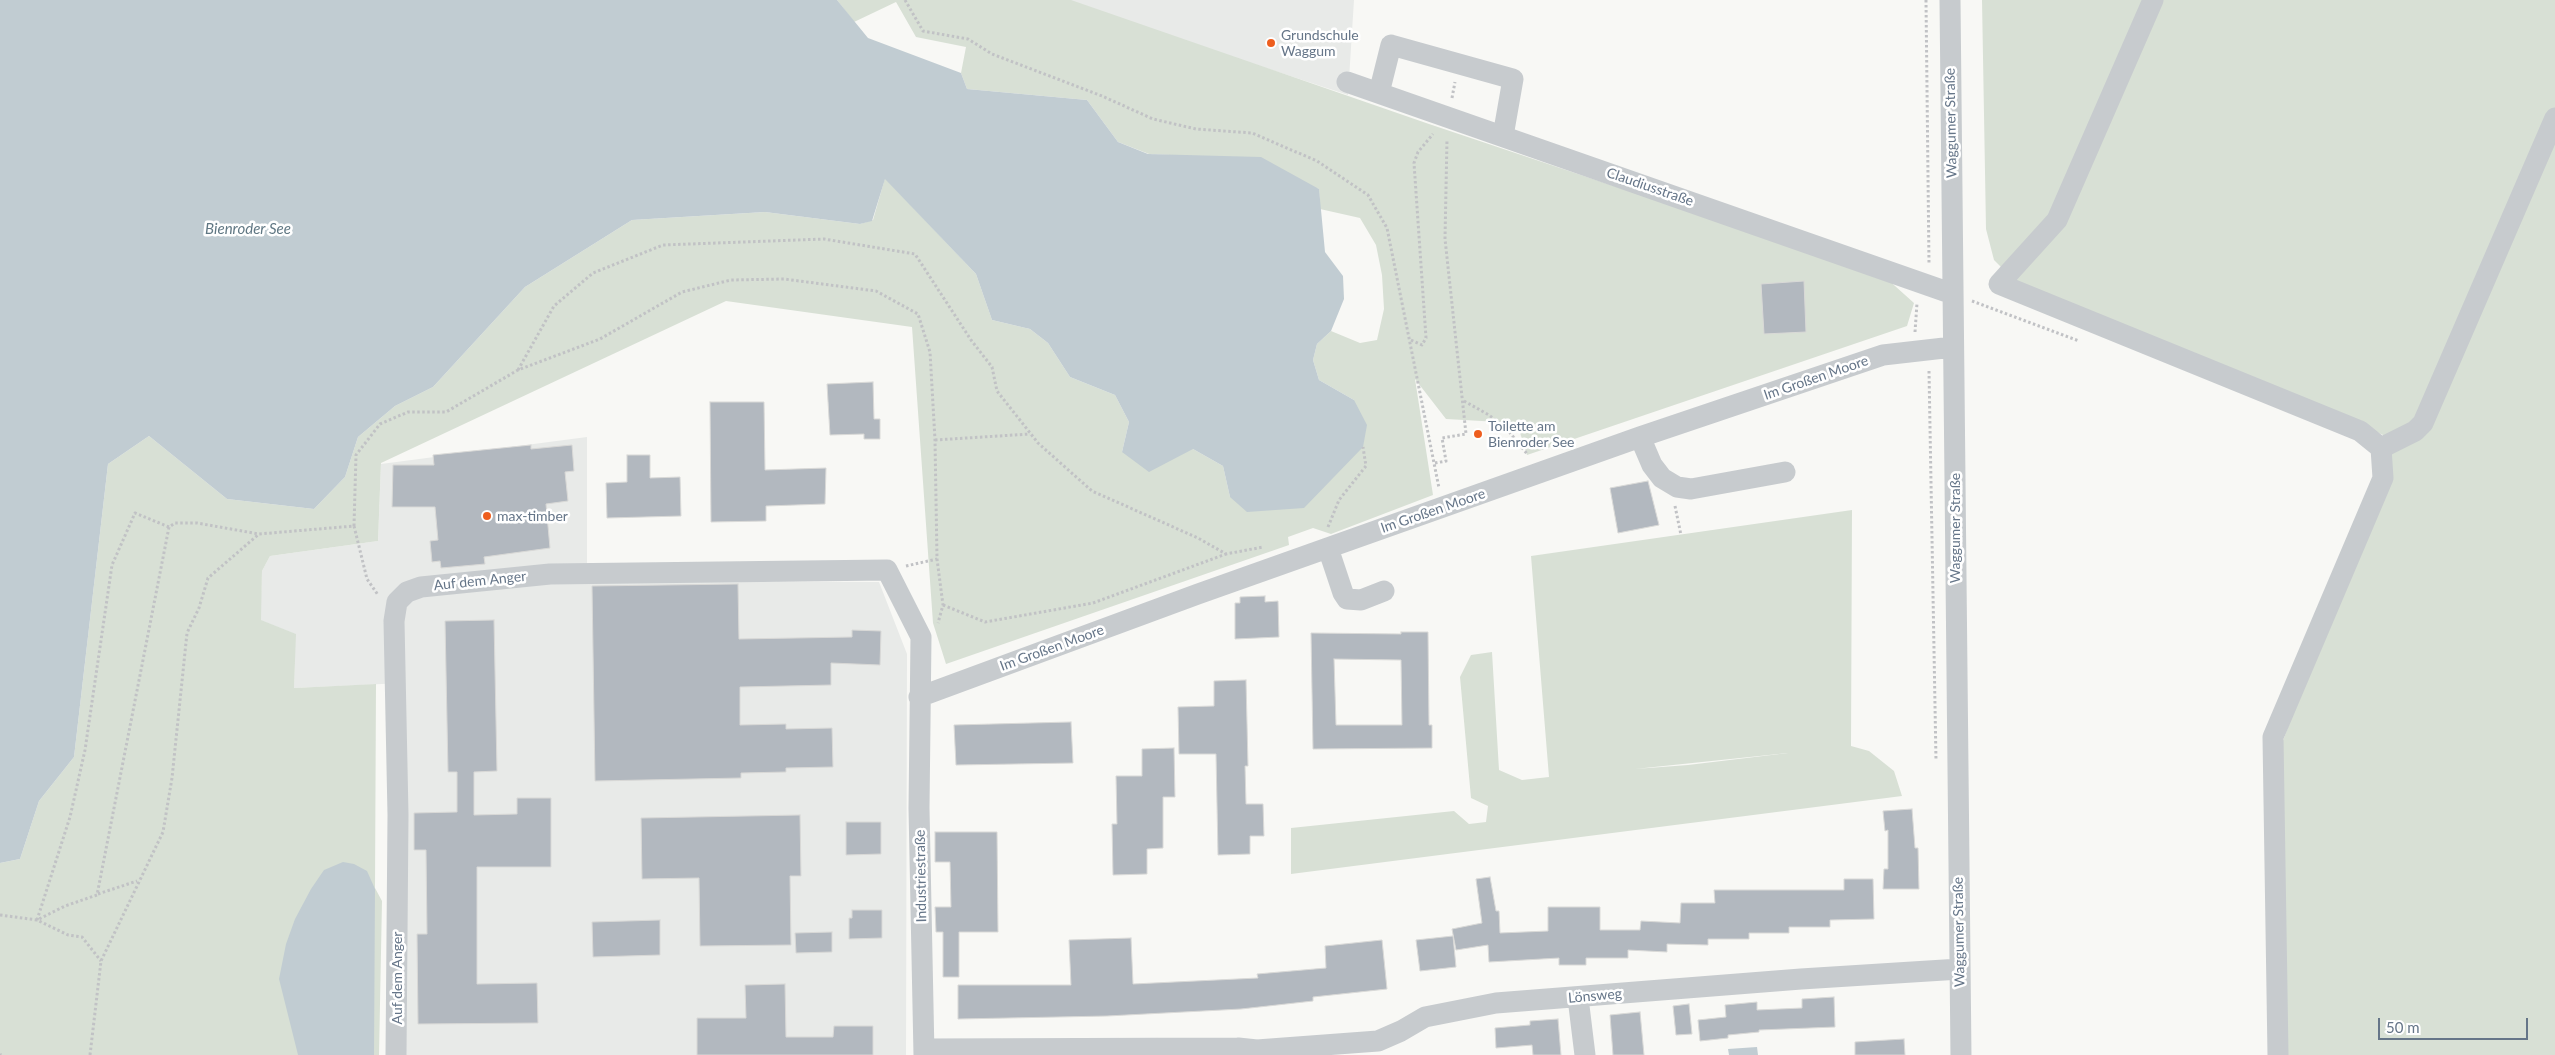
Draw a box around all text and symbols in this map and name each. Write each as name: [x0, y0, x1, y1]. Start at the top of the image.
place label: Grundschule Waggum: [1281, 27, 1359, 59]
marker: Grundschule Waggum: [1265, 37, 1277, 49]
street label: Waggumer Straße: [1942, 68, 1960, 178]
street label: Claudiusstraße: [1604, 164, 1696, 210]
water label: Bienroder See: [205, 220, 291, 238]
street label: Im Großen Moore: [1761, 352, 1871, 404]
place label: Toilette am Bienroder See: [1488, 418, 1574, 451]
marker: Toilette am Bienroder See: [1472, 428, 1484, 440]
street label: Waggumer Straße: [1947, 473, 1963, 583]
street label: Im Großen Moore: [1378, 485, 1488, 537]
place label: max-timber: [497, 508, 568, 524]
marker: max-timber: [481, 510, 493, 522]
street label: Auf dem Anger: [433, 568, 527, 594]
street label: Im Großen Moore: [998, 621, 1106, 675]
street label: Industriestraße: [912, 829, 930, 923]
street label: Waggumer Straße: [1950, 877, 1968, 987]
street label: Auf dem Anger: [389, 932, 405, 1024]
street label: Lönsweg: [1567, 985, 1623, 1007]
scale bar: [2380, 1008, 2530, 1040]
text: 50 m: [2386, 1018, 2420, 1036]

